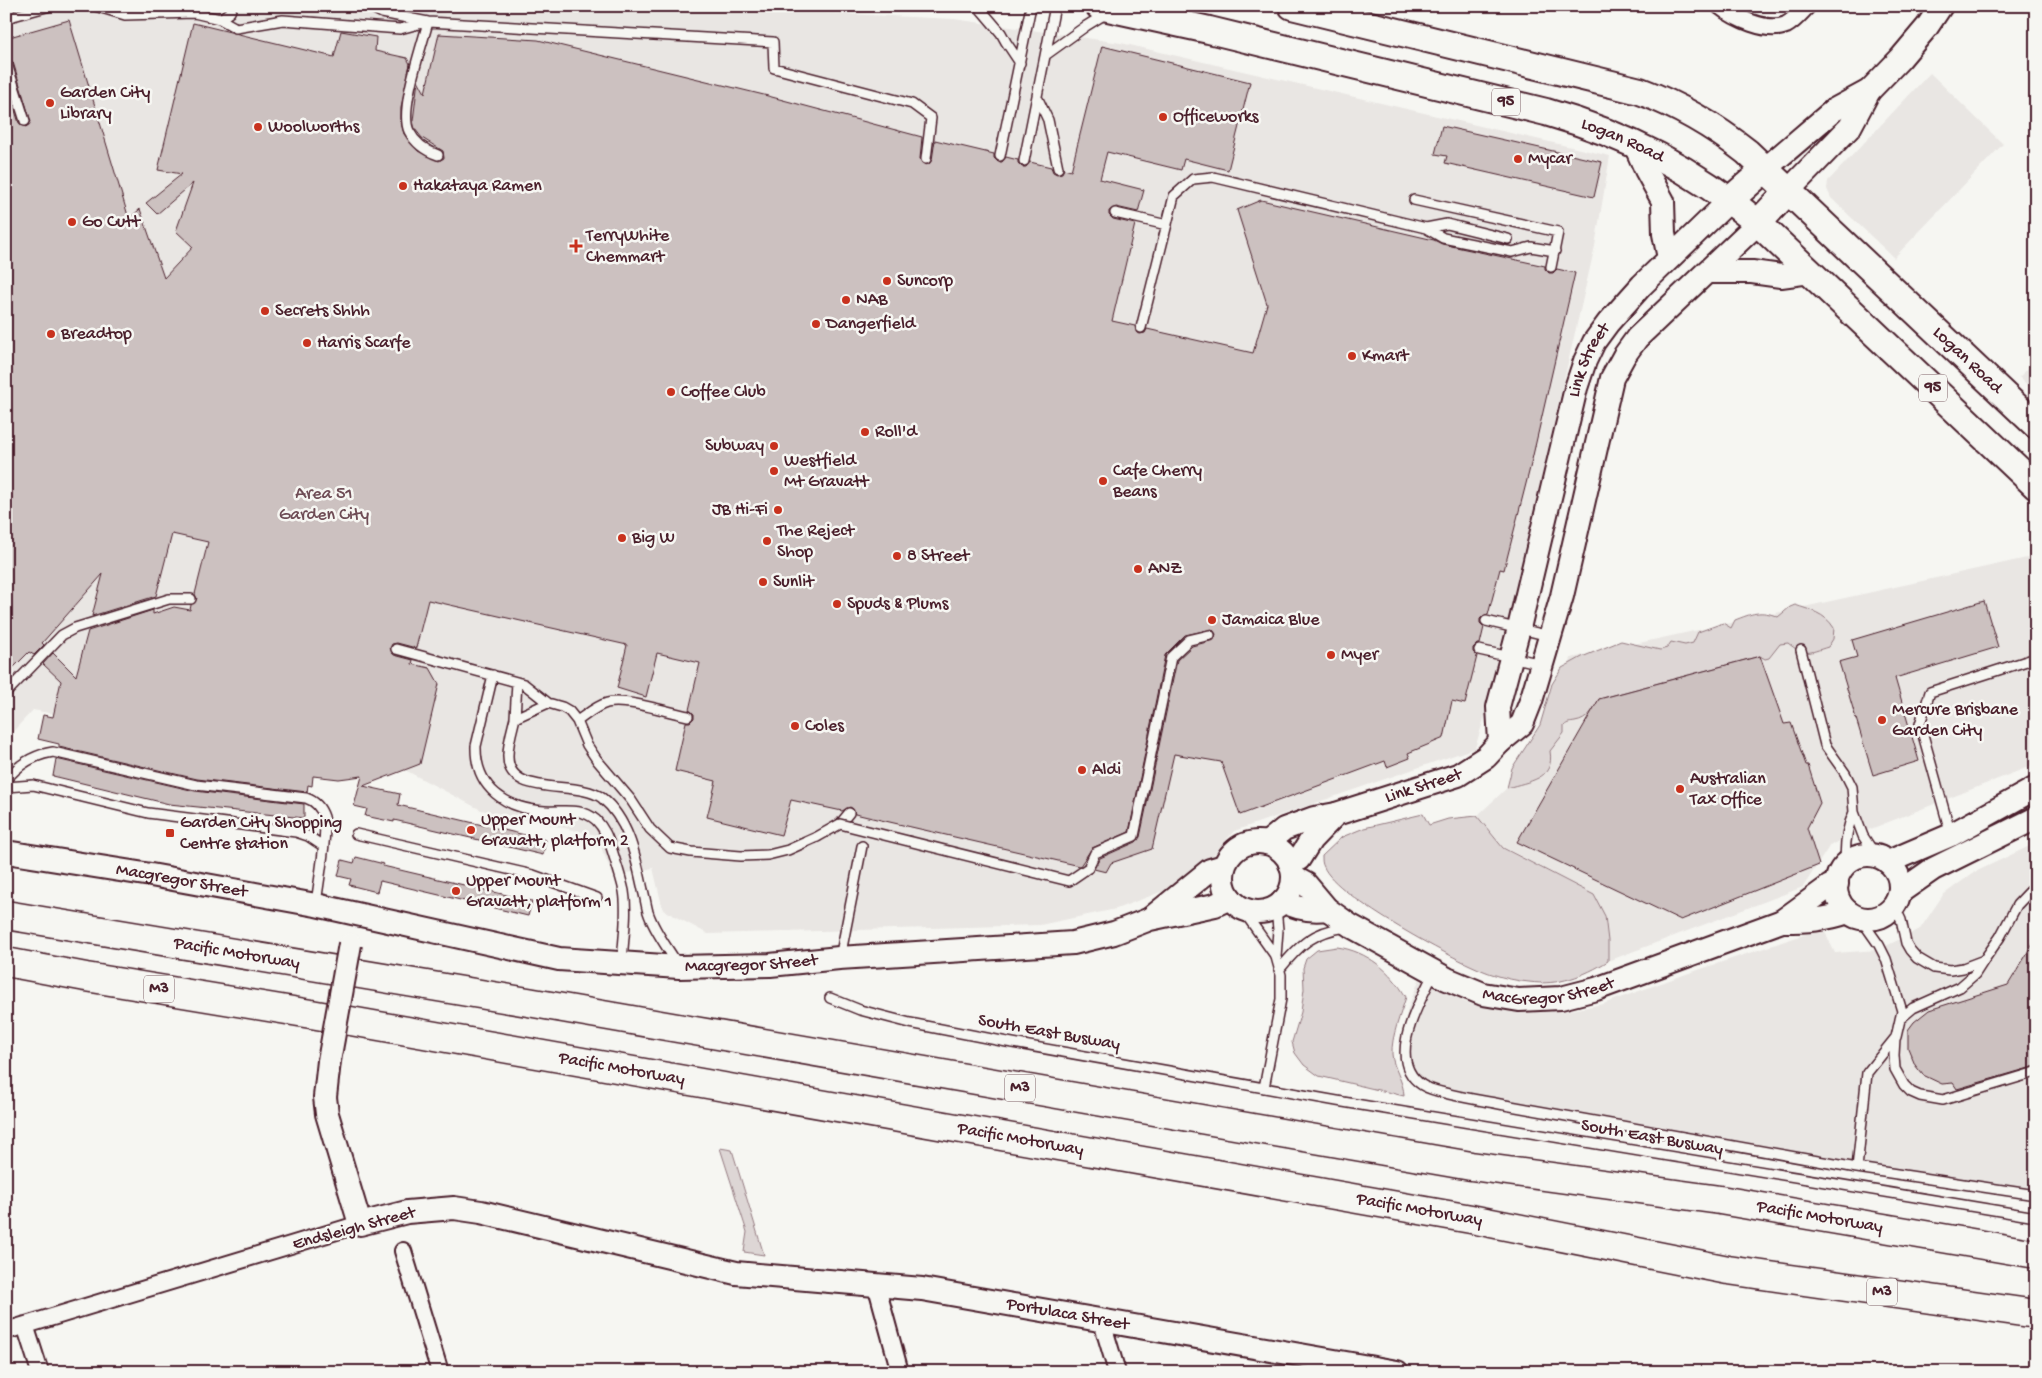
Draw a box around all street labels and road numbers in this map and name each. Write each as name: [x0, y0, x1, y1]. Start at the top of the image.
road number: 95: [1492, 88, 1520, 115]
street label: Logan Road: [1578, 113, 1669, 168]
street label: Link Street: [1564, 318, 1616, 399]
street label: Logan Road: [1928, 322, 2008, 399]
road number: 95: [1919, 374, 1947, 402]
street label: Link Street: [1382, 763, 1466, 808]
street label: Macgregor Street: [115, 859, 251, 903]
street label: Pacific Motorway: [171, 932, 302, 974]
street label: Macgregor Street: [685, 950, 820, 977]
street label: MacGregor Street: [1481, 972, 1619, 1011]
road number: M3: [144, 976, 174, 1002]
street label: South East Busway: [976, 1010, 1122, 1056]
street label: Pacific Motorway: [556, 1047, 687, 1090]
road number: M3: [1005, 1074, 1035, 1102]
street label: South East Busway: [1579, 1115, 1725, 1161]
street label: Pacific Motorway: [955, 1118, 1085, 1161]
street label: Pacific Motorway: [1354, 1188, 1484, 1232]
street label: Pacific Motorway: [1754, 1196, 1885, 1238]
street label: Endsleigh Street: [290, 1202, 419, 1255]
road number: M3: [1867, 1278, 1897, 1305]
street label: Portulaca Street: [1004, 1293, 1132, 1336]

